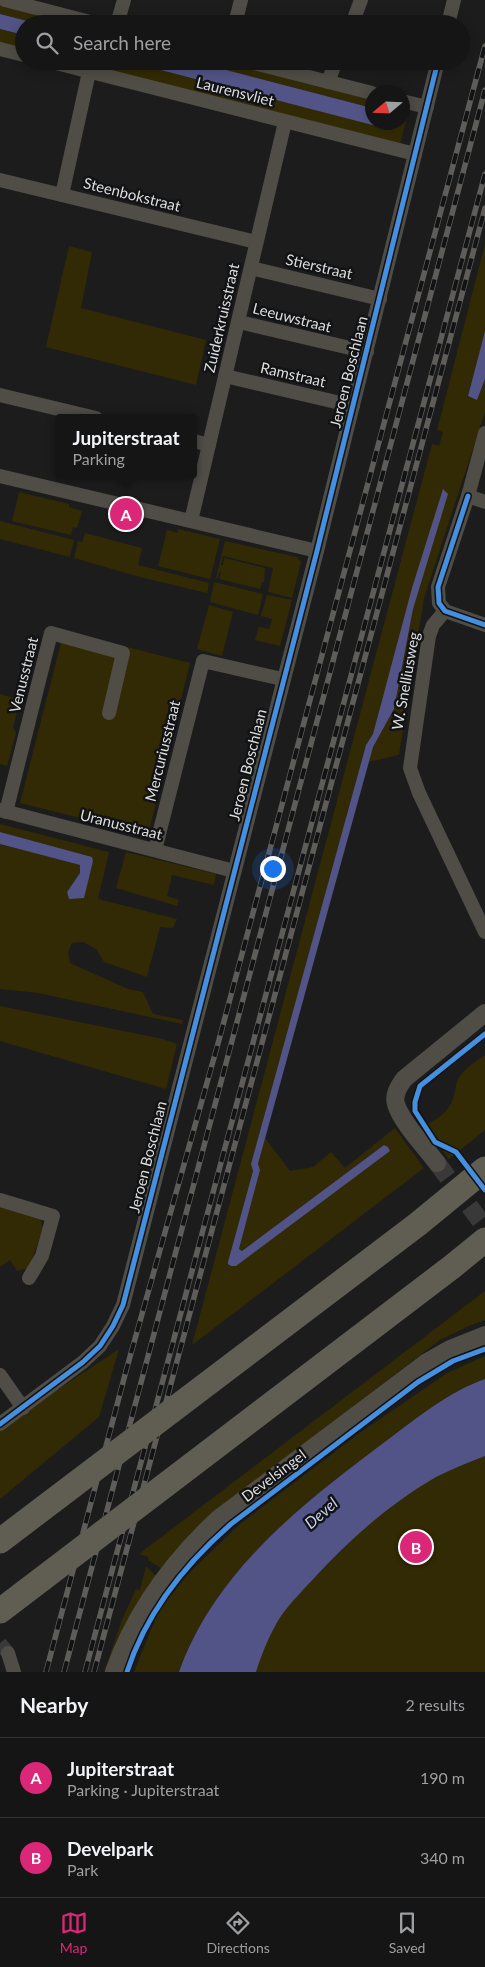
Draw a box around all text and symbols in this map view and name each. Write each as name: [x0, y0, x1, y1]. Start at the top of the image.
search box: [15, 15, 470, 70]
icon: search: [33, 29, 61, 57]
text: Search here: [73, 31, 171, 54]
street label: Laurensvliet: [195, 73, 277, 110]
north arrow: [365, 85, 410, 130]
street label: Steenbokstraat: [82, 173, 183, 215]
street label: Stierstraat: [284, 250, 355, 283]
street label: Zuiderkruisstraat: [200, 261, 242, 374]
street label: Leeuwstraat: [251, 299, 334, 336]
street label: Jeroen Boschlaan: [325, 314, 371, 430]
street label: Ramstraat: [259, 358, 328, 390]
popup: [55, 414, 197, 479]
text: Jupiterstraat: [72, 426, 180, 449]
text: Parking: [72, 449, 125, 468]
pin: A: [110, 495, 142, 533]
street label: W. Snelliusweg: [388, 630, 423, 731]
street label: Venusstraat: [5, 634, 41, 715]
street label: Mercuriusstraat: [141, 698, 183, 803]
street label: Jeroen Boschlaan: [224, 707, 270, 823]
street label: Uranusstraat: [78, 805, 165, 843]
your location: [260, 856, 286, 882]
street label: Jeroen Boschlaan: [124, 1099, 170, 1215]
street label: Develsingel: [238, 1445, 309, 1505]
water label: Devel: [300, 1493, 341, 1532]
pin: B: [400, 1528, 432, 1566]
text: Nearby: [20, 1692, 88, 1717]
text: 2 results: [405, 1695, 465, 1714]
text: Jupiterstraat: [67, 1757, 174, 1780]
text: A: [30, 1768, 42, 1787]
text: 190 m: [420, 1768, 465, 1787]
text: Parking · Jupiterstraat: [67, 1780, 219, 1799]
text: Develpark: [67, 1837, 154, 1860]
text: B: [31, 1848, 41, 1867]
text: 340 m: [420, 1848, 465, 1867]
text: Park: [67, 1860, 98, 1879]
tab: Map: [60, 1909, 88, 1956]
tab: Directions: [207, 1909, 270, 1956]
tab: Saved: [389, 1909, 425, 1956]

